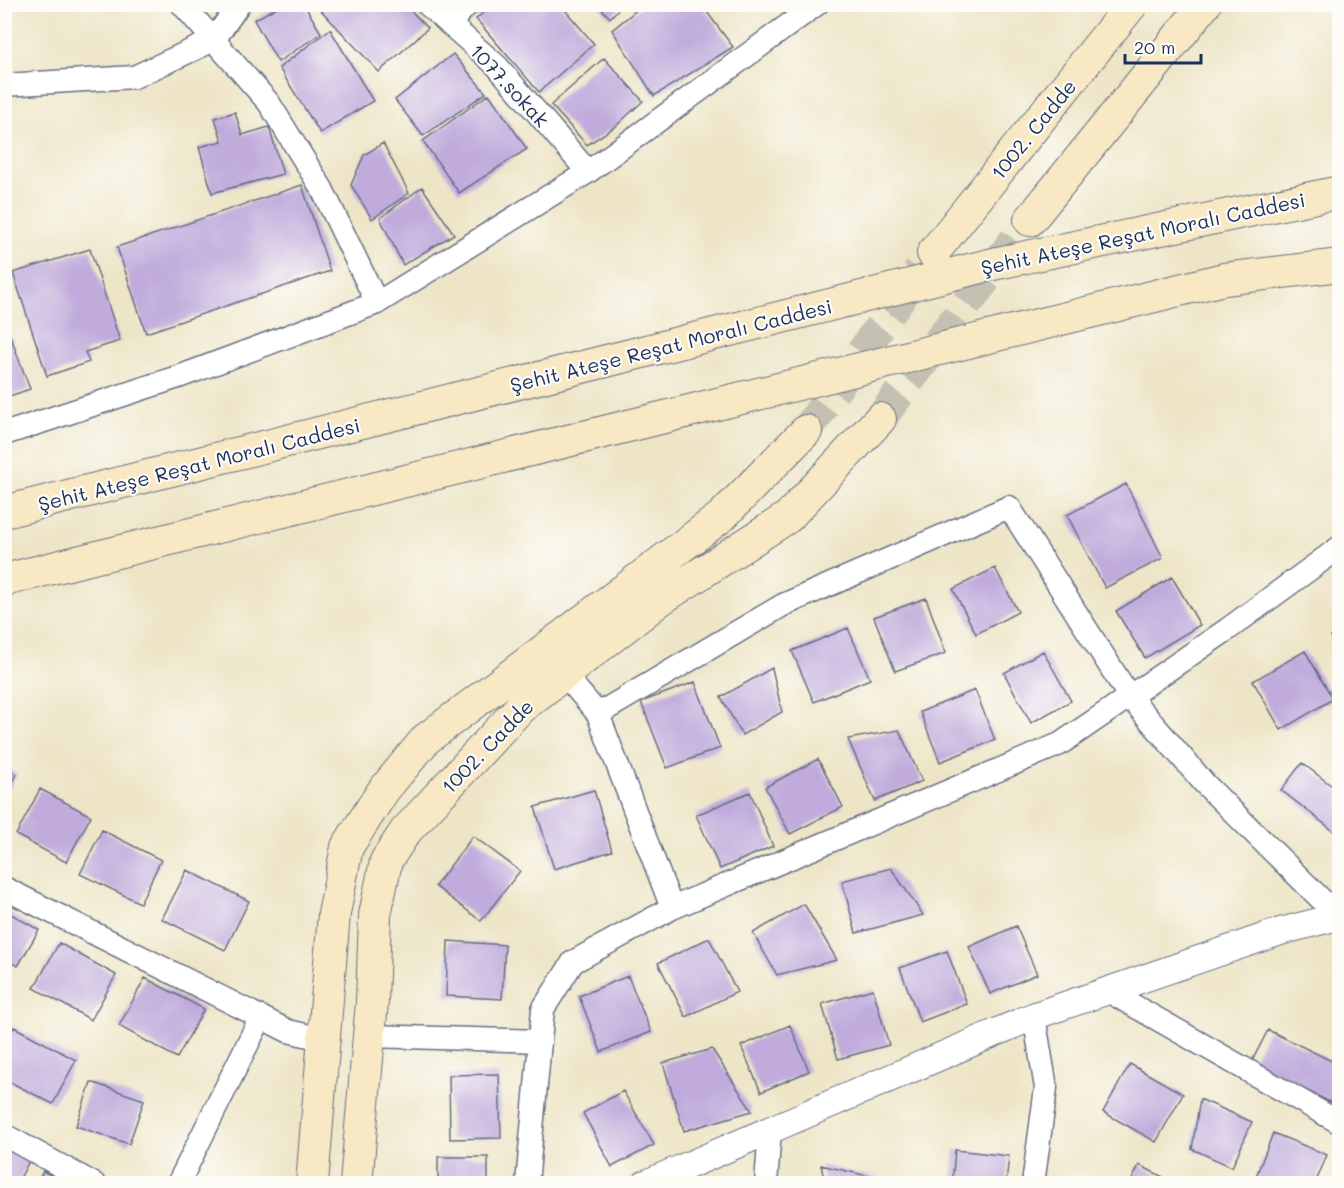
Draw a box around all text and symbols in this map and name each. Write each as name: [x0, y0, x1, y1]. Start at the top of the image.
scale bar: [1125, 27, 1202, 65]
text: 20 m: [1134, 35, 1175, 59]
street label: 1077.sokak: [465, 38, 555, 132]
street label: 1002. Cadde: [985, 74, 1081, 184]
street label: Şehit Ateşe Reşat Moralı Caddesi: [978, 186, 1308, 280]
street label: Şehit Ateşe Reşat Moralı Caddesi: [507, 292, 835, 398]
street label: Şehit Ateşe Reşat Moralı Caddesi: [35, 411, 363, 517]
street label: 1002. Cadde: [435, 693, 539, 799]

